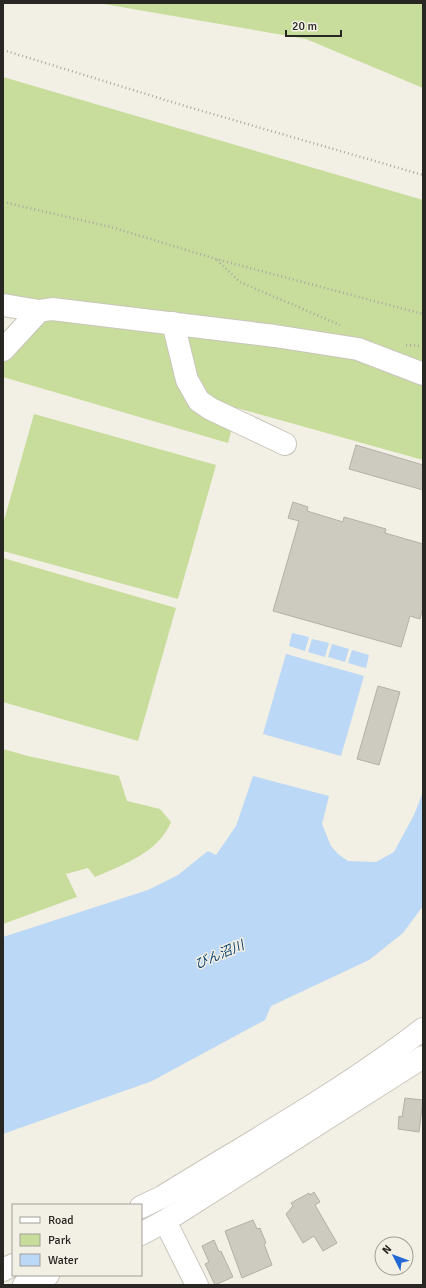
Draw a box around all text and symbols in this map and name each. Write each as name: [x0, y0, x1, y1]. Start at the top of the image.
scale bar: [286, 12, 341, 38]
text: 20 m: [292, 19, 317, 34]
water label: びん沼川: [192, 937, 248, 972]
legend: [12, 1204, 142, 1276]
text: Road: [48, 1213, 74, 1228]
text: Park: [48, 1233, 71, 1248]
north arrow: [374, 1236, 414, 1276]
text: N: [380, 1242, 394, 1257]
text: Water: [48, 1253, 79, 1268]

